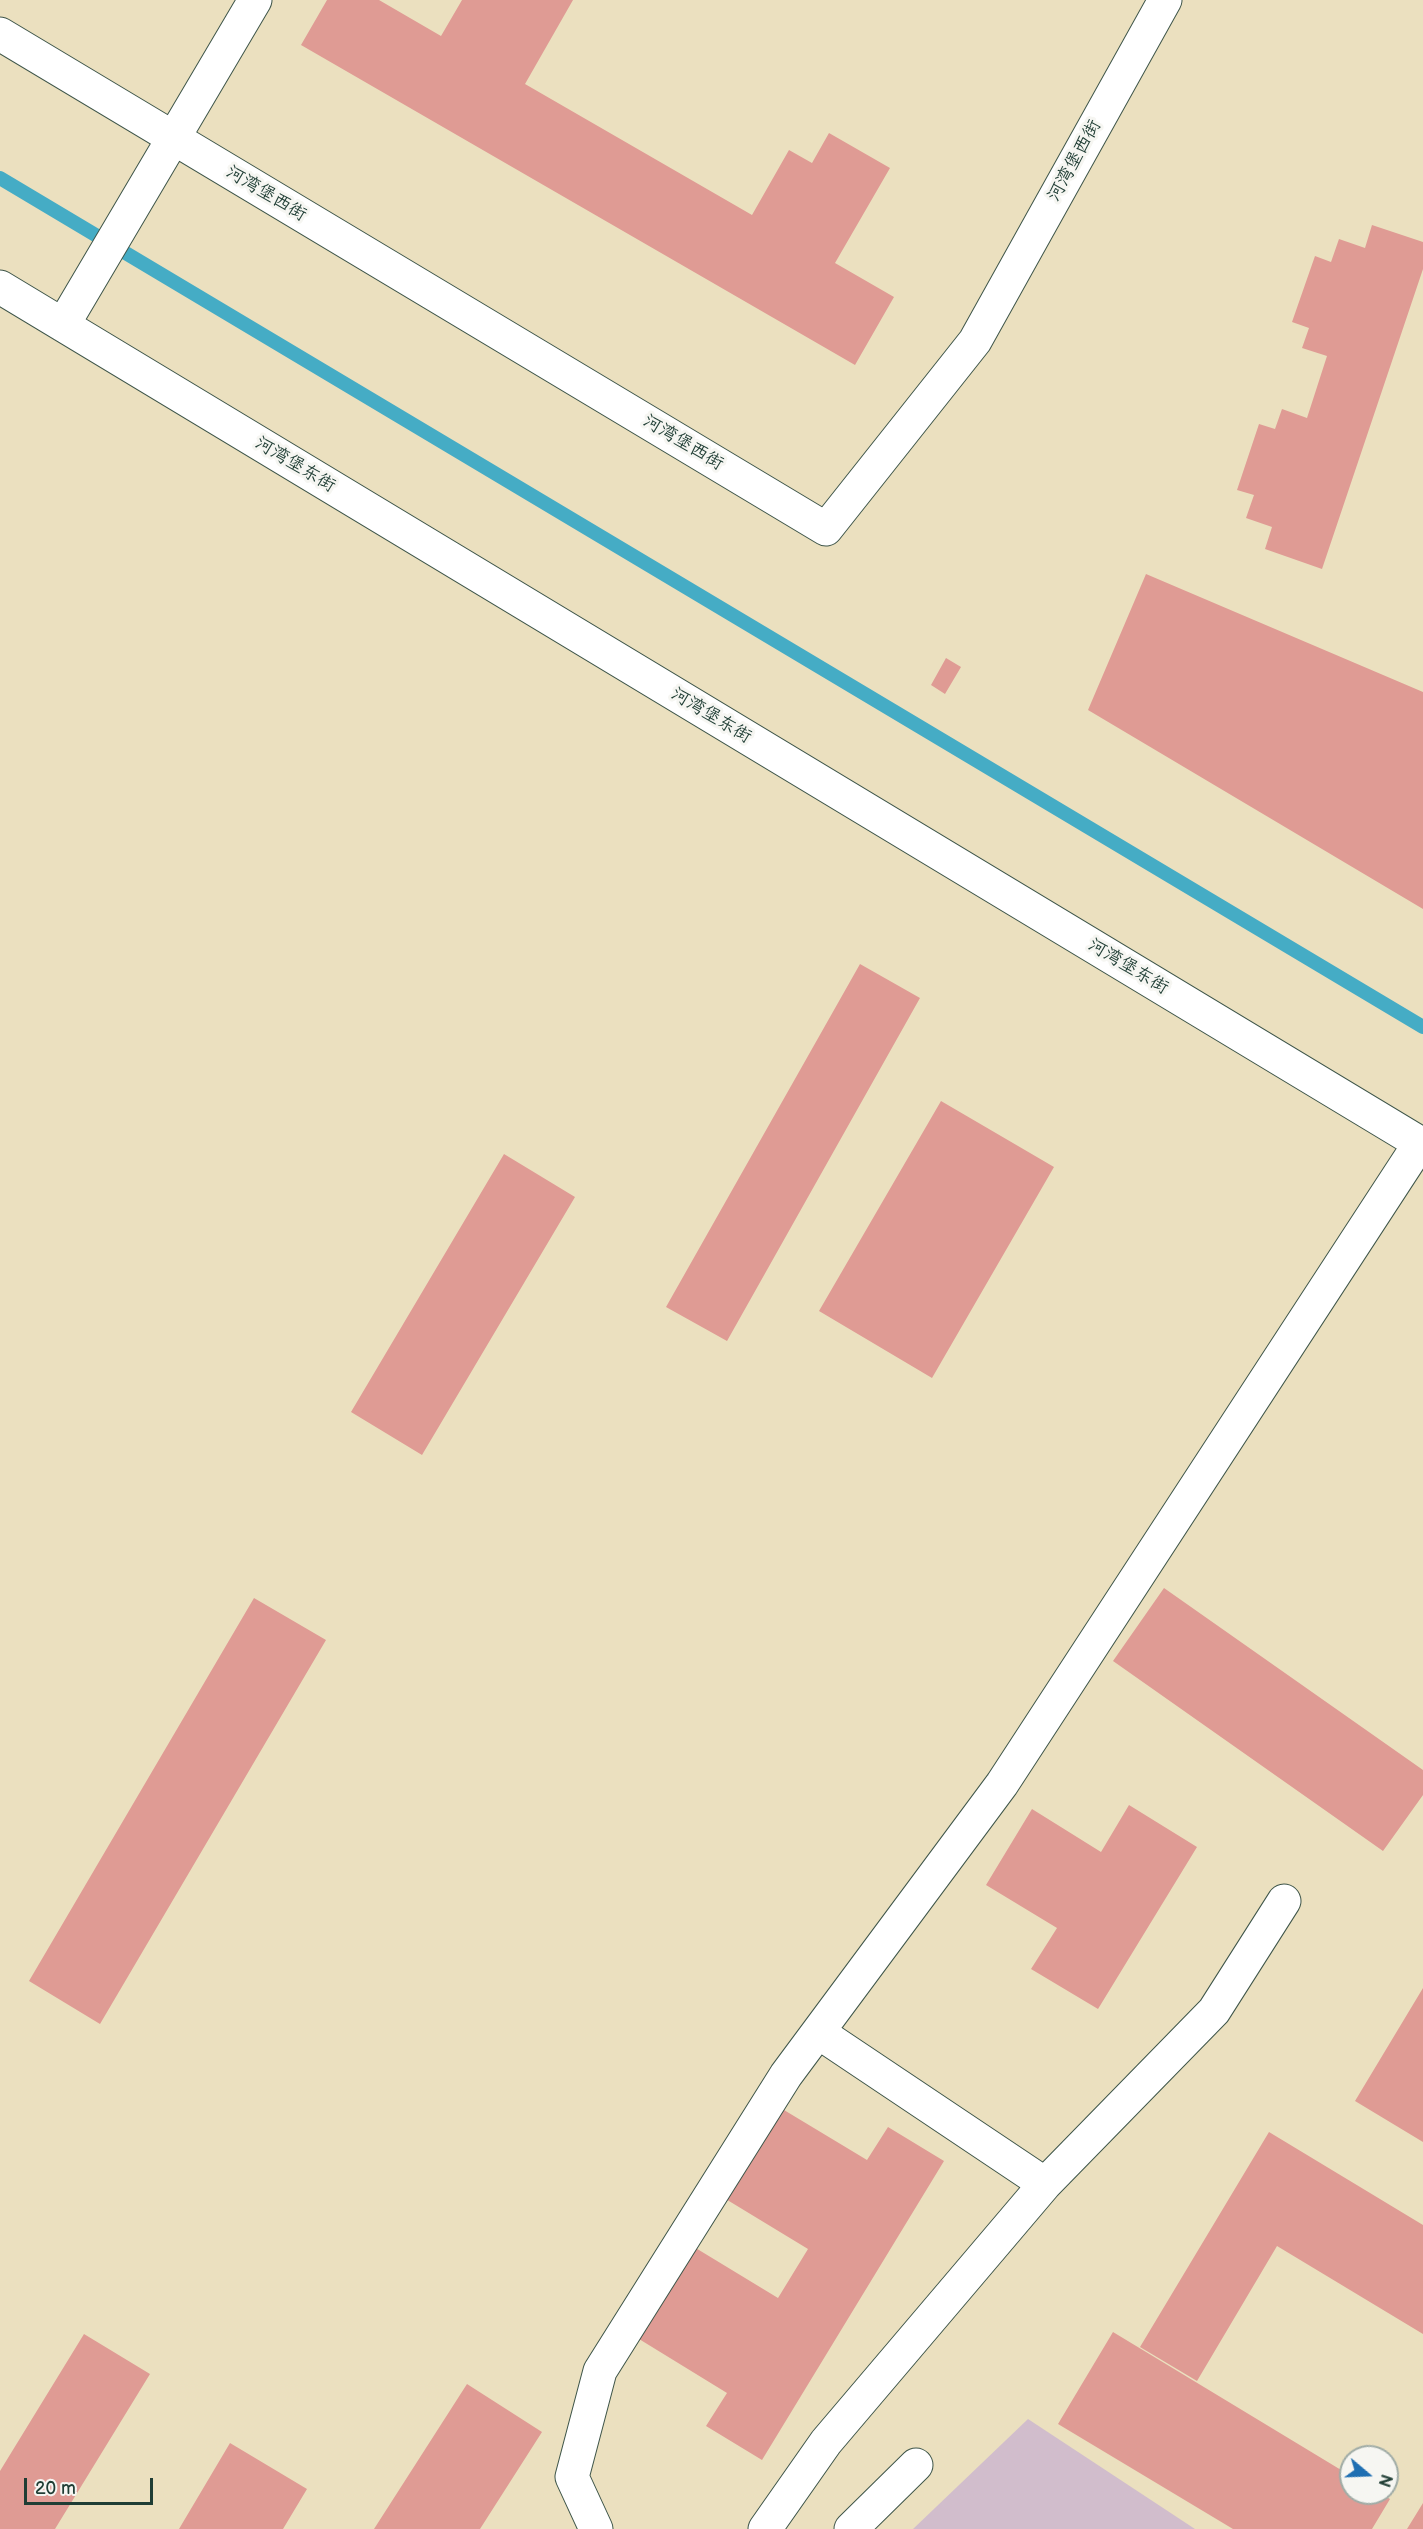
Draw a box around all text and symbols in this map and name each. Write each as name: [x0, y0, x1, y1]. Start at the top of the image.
street label: 河湾堡西街: [1044, 116, 1106, 206]
street label: 河湾堡西街: [222, 162, 310, 226]
street label: 河湾堡西街: [639, 411, 727, 475]
street label: 河湾堡东街: [251, 433, 339, 497]
street label: 河湾堡东街: [667, 684, 755, 748]
street label: 河湾堡东街: [1084, 935, 1172, 999]
north arrow: [1339, 2445, 1399, 2505]
scale bar: [27, 2466, 156, 2504]
text: N: [1374, 2472, 1396, 2489]
text: 20 m: [35, 2478, 76, 2499]

